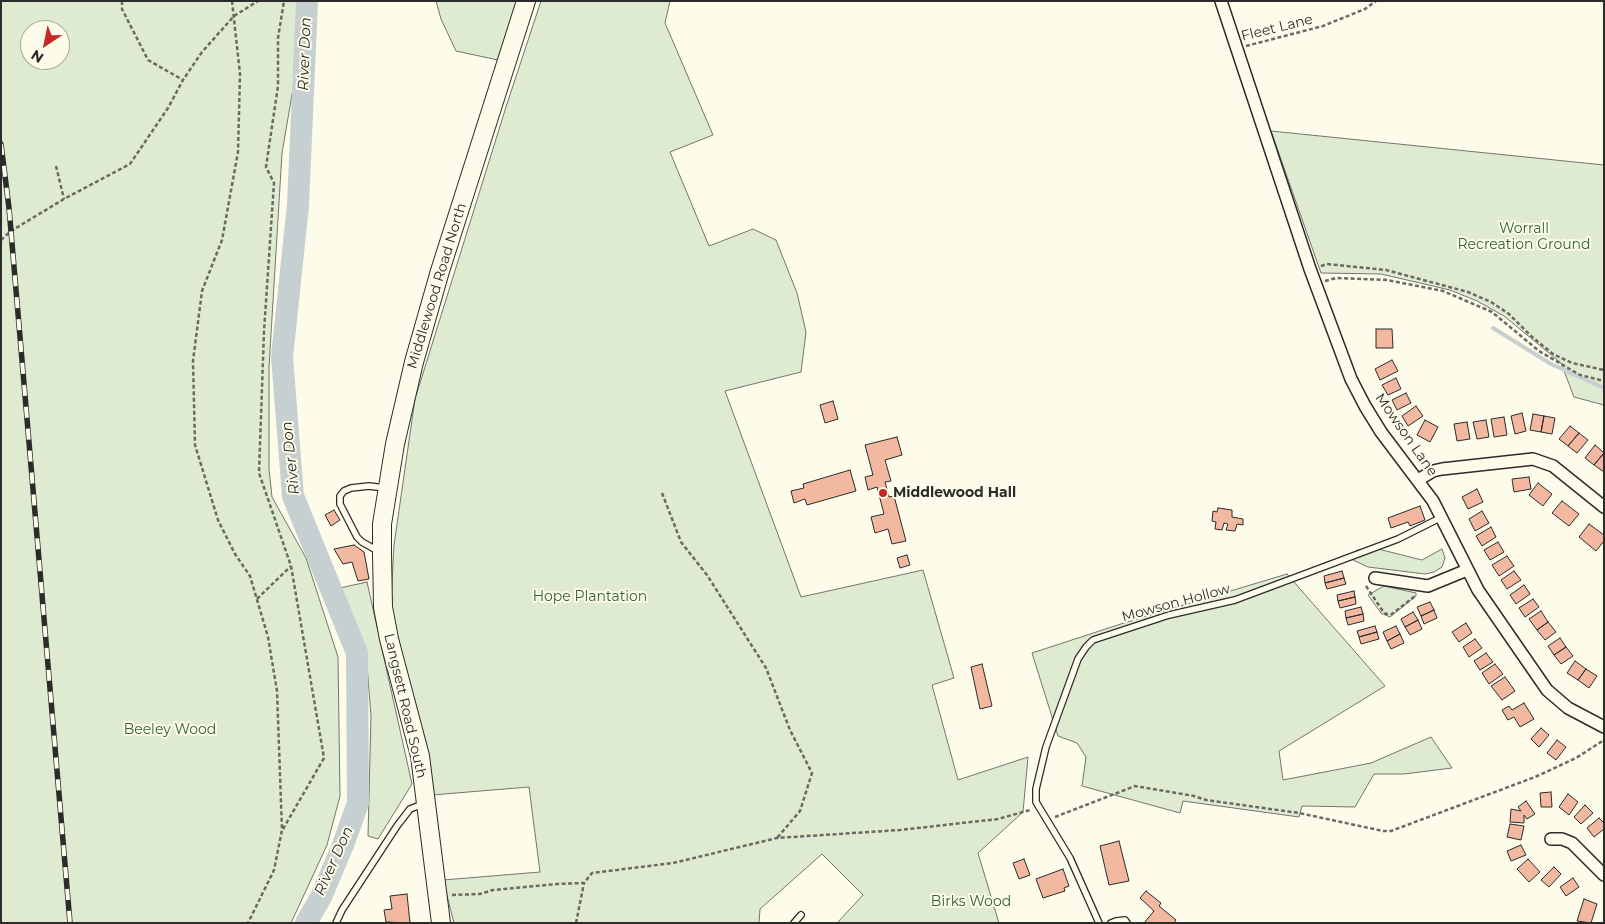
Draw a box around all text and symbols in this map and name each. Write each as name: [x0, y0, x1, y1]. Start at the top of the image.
street label: Fleet Lane: [1239, 11, 1315, 45]
water label: River Don: [295, 17, 315, 91]
north arrow: [20, 20, 70, 70]
text: N: [27, 46, 47, 67]
street label: Middlewood Road North: [404, 201, 470, 371]
park label: Worrall Recreation Ground: [1457, 221, 1591, 253]
street label: Mowson Lane: [1371, 390, 1441, 480]
water label: River Don: [278, 420, 304, 496]
place label: Middlewood Hall: [893, 485, 1016, 501]
marker: Middlewood Hall: [877, 487, 889, 499]
street label: Mowson Hollow: [1120, 580, 1232, 626]
park label: Hope Plantation: [533, 589, 647, 605]
street label: Langsett Road South: [380, 632, 430, 780]
park label: Beeley Wood: [124, 722, 216, 738]
water label: River Don: [311, 824, 357, 898]
park label: Birks Wood: [931, 894, 1011, 910]

